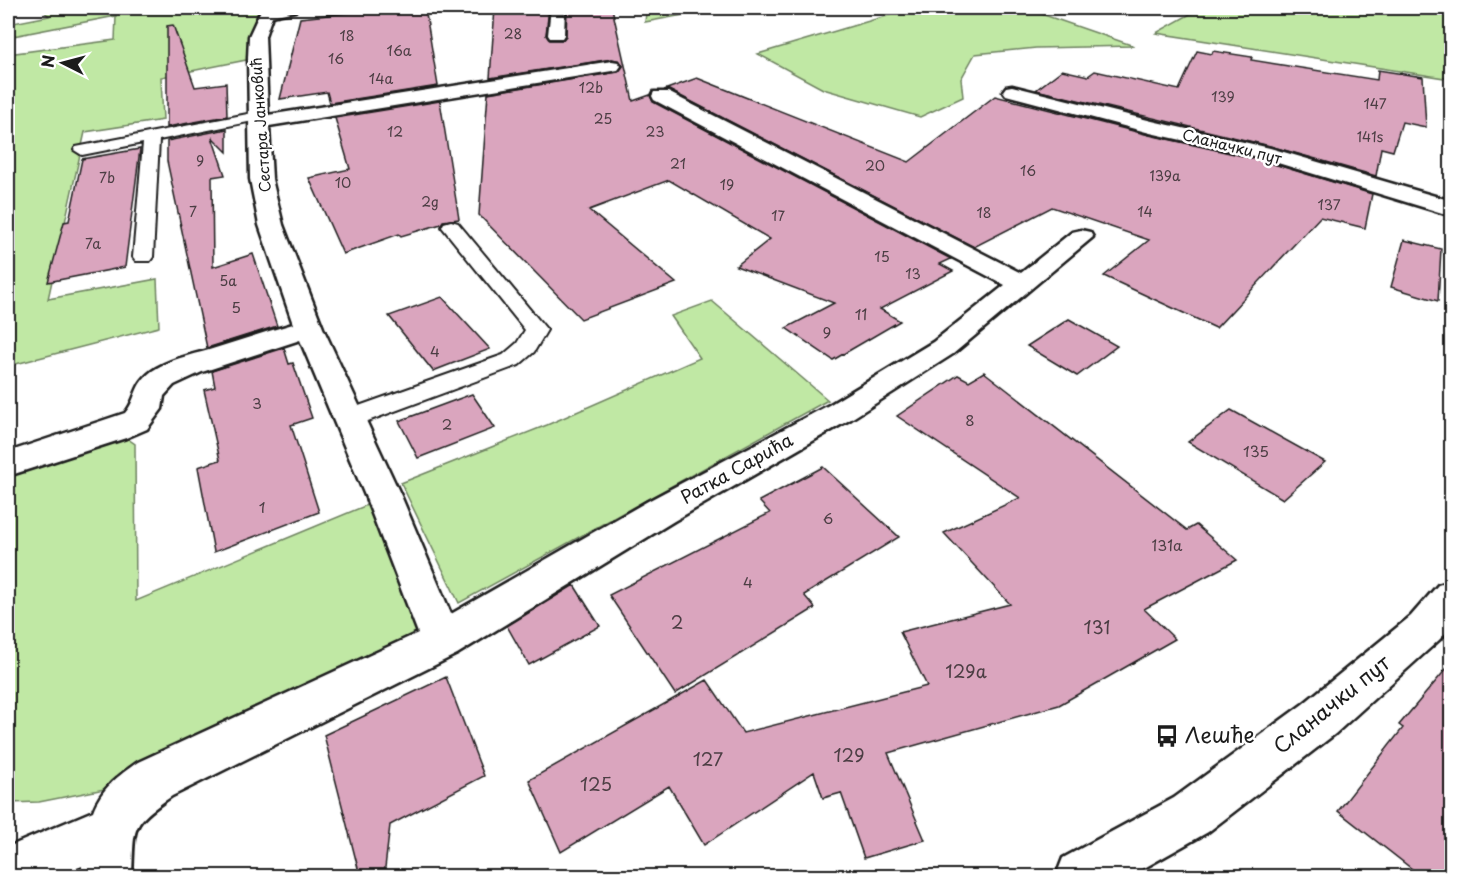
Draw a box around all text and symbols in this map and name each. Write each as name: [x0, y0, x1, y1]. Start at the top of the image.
house number: 28: [504, 23, 522, 44]
house number: 18: [339, 25, 355, 46]
north arrow: [33, 33, 93, 93]
house number: 16a: [387, 40, 412, 61]
house number: 16: [328, 48, 344, 69]
text: N: [34, 54, 60, 69]
street label: Сестара Јанковић: [243, 57, 276, 193]
house number: 14a: [369, 68, 393, 89]
house number: 12b: [579, 77, 603, 98]
house number: 139: [1211, 86, 1235, 107]
house number: 147: [1363, 93, 1387, 114]
house number: 25: [594, 108, 612, 129]
house number: 12: [387, 121, 403, 142]
house number: 23: [646, 121, 664, 142]
street label: Сланачки пут: [1180, 122, 1285, 169]
house number: 141s: [1357, 126, 1383, 147]
house number: 9: [196, 150, 204, 171]
house number: 21: [670, 153, 686, 174]
house number: 20: [865, 155, 885, 176]
house number: 16: [1020, 160, 1036, 181]
house number: 139a: [1149, 165, 1181, 186]
house number: 7b: [99, 167, 115, 188]
house number: 10: [335, 172, 351, 193]
house number: 19: [720, 174, 734, 195]
house number: 2g: [421, 191, 439, 212]
house number: 137: [1317, 194, 1341, 215]
house number: 7: [189, 201, 197, 222]
house number: 14: [1137, 201, 1153, 222]
house number: 18: [976, 202, 992, 223]
house number: 17: [771, 205, 785, 226]
house number: 7a: [85, 233, 101, 254]
house number: 15: [874, 246, 890, 267]
house number: 13: [905, 263, 921, 284]
house number: 5a: [219, 270, 237, 291]
house number: 5: [231, 295, 241, 318]
house number: 11: [855, 302, 867, 325]
house number: 9: [823, 320, 831, 343]
house number: 4: [430, 339, 440, 362]
house number: 3: [252, 391, 262, 414]
house number: 8: [965, 408, 975, 431]
house number: 2: [442, 412, 452, 435]
street label: Ратка Сарића: [675, 425, 798, 510]
house number: 135: [1243, 439, 1269, 462]
house number: 1: [259, 495, 265, 518]
house number: 6: [823, 506, 833, 529]
house number: 131a: [1152, 533, 1183, 556]
house number: 4: [743, 570, 753, 593]
house number: 2: [671, 608, 683, 635]
house number: 131: [1084, 613, 1110, 640]
street label: Сланачки пут: [1265, 645, 1397, 761]
house number: 129a: [945, 657, 987, 684]
place label: Лешће: [1185, 718, 1255, 750]
bus stop icon: Лешће: [1154, 723, 1180, 749]
house number: 129: [833, 741, 865, 768]
house number: 127: [693, 745, 723, 772]
house number: 125: [580, 770, 612, 797]

